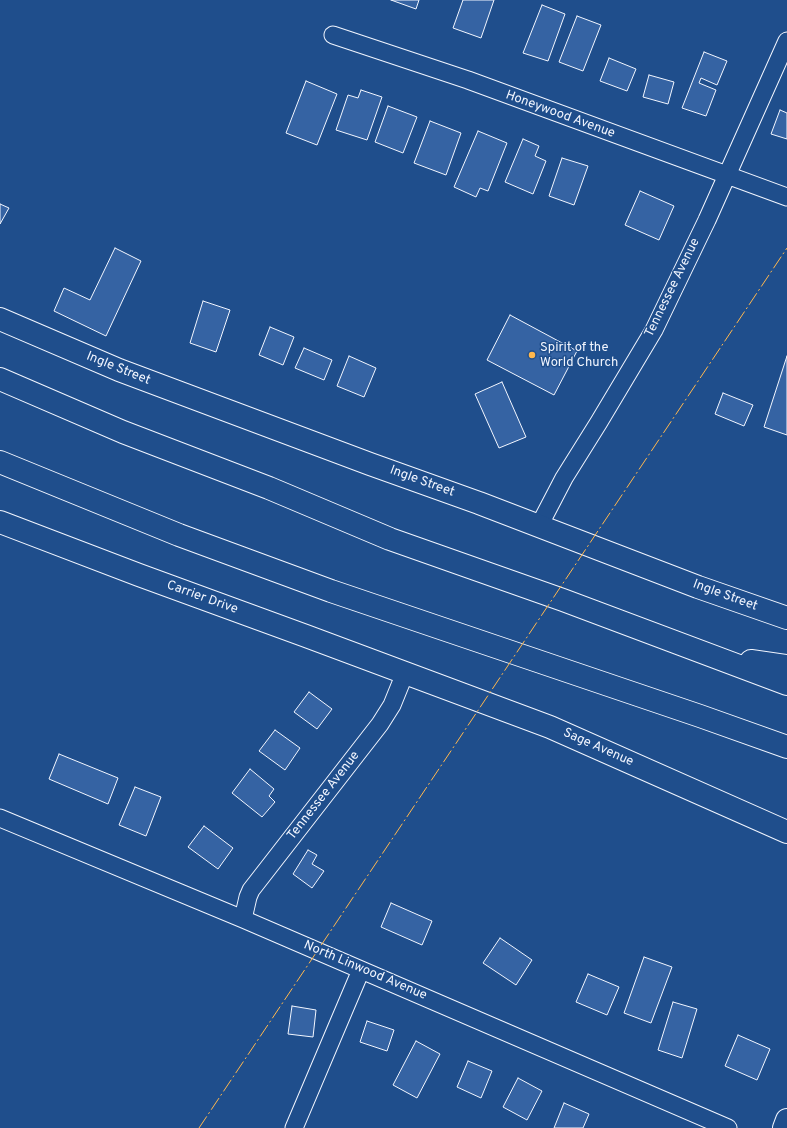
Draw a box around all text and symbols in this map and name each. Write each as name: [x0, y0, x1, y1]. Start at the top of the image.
street label: Honeywood Avenue: [503, 88, 617, 142]
street label: Tennessee Avenue: [642, 236, 704, 340]
place label: Spirit of the World Church: [540, 340, 618, 371]
street label: Ingle Street: [84, 349, 152, 389]
marker: Spirit of the World Church: [527, 350, 537, 360]
street label: Ingle Street: [388, 463, 456, 501]
street label: Ingle Street: [691, 577, 759, 615]
street label: Carrier Drive: [164, 578, 240, 618]
street label: Sage Avenue: [560, 726, 636, 770]
street label: Tennessee Avenue: [285, 749, 363, 843]
street label: North Linwood Avenue: [301, 938, 429, 1004]

